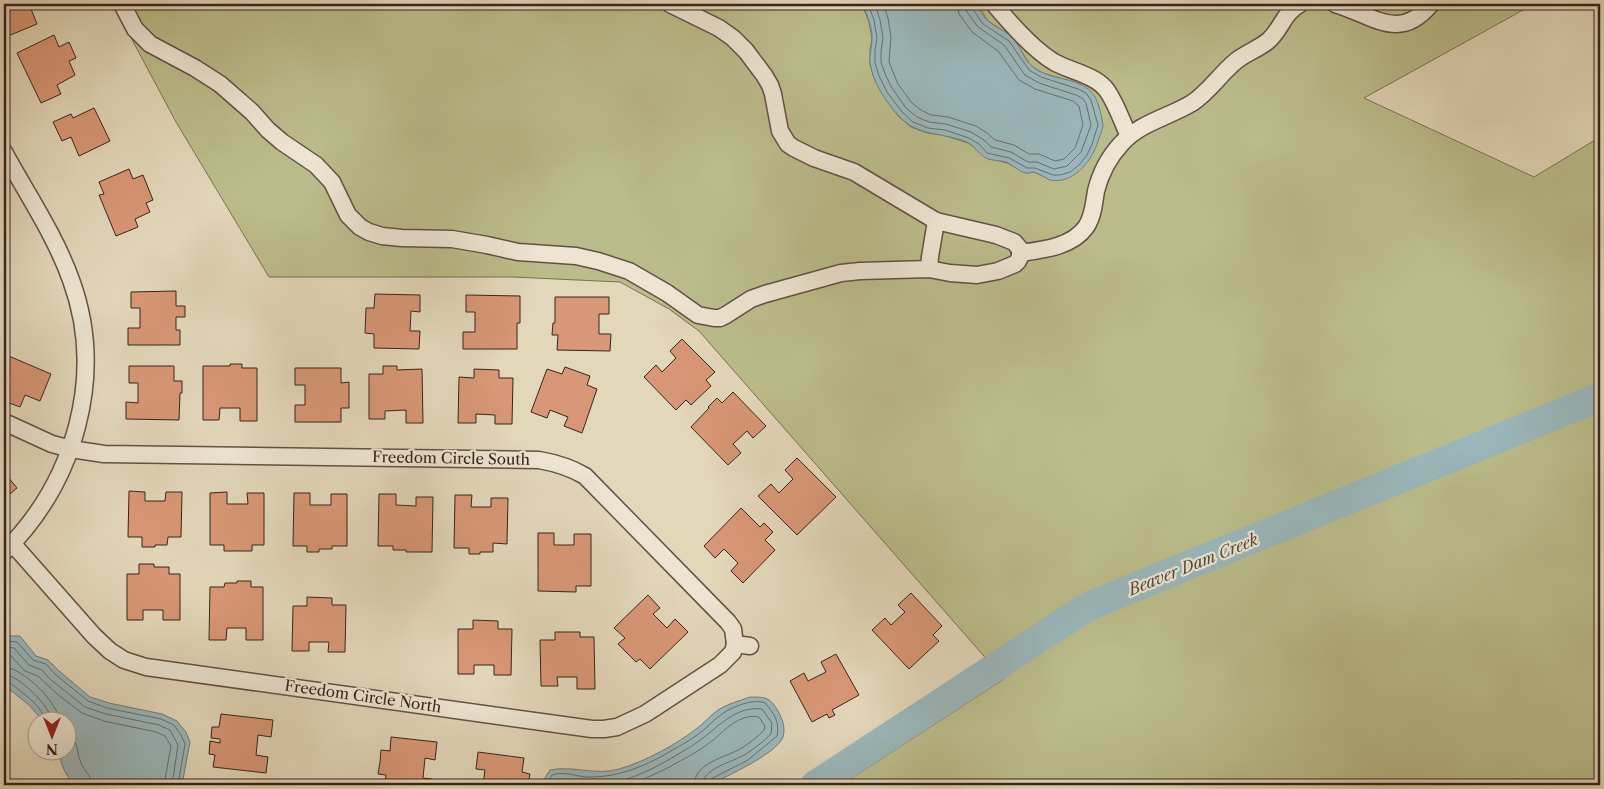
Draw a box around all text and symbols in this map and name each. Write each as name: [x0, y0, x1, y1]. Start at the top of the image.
street label: Freedom Circle South: [372, 447, 531, 469]
water label: Beaver Dam Creek: [1123, 529, 1261, 600]
street label: Freedom Circle North: [283, 676, 443, 716]
north arrow: [28, 712, 78, 762]
text: N: [46, 740, 58, 758]

